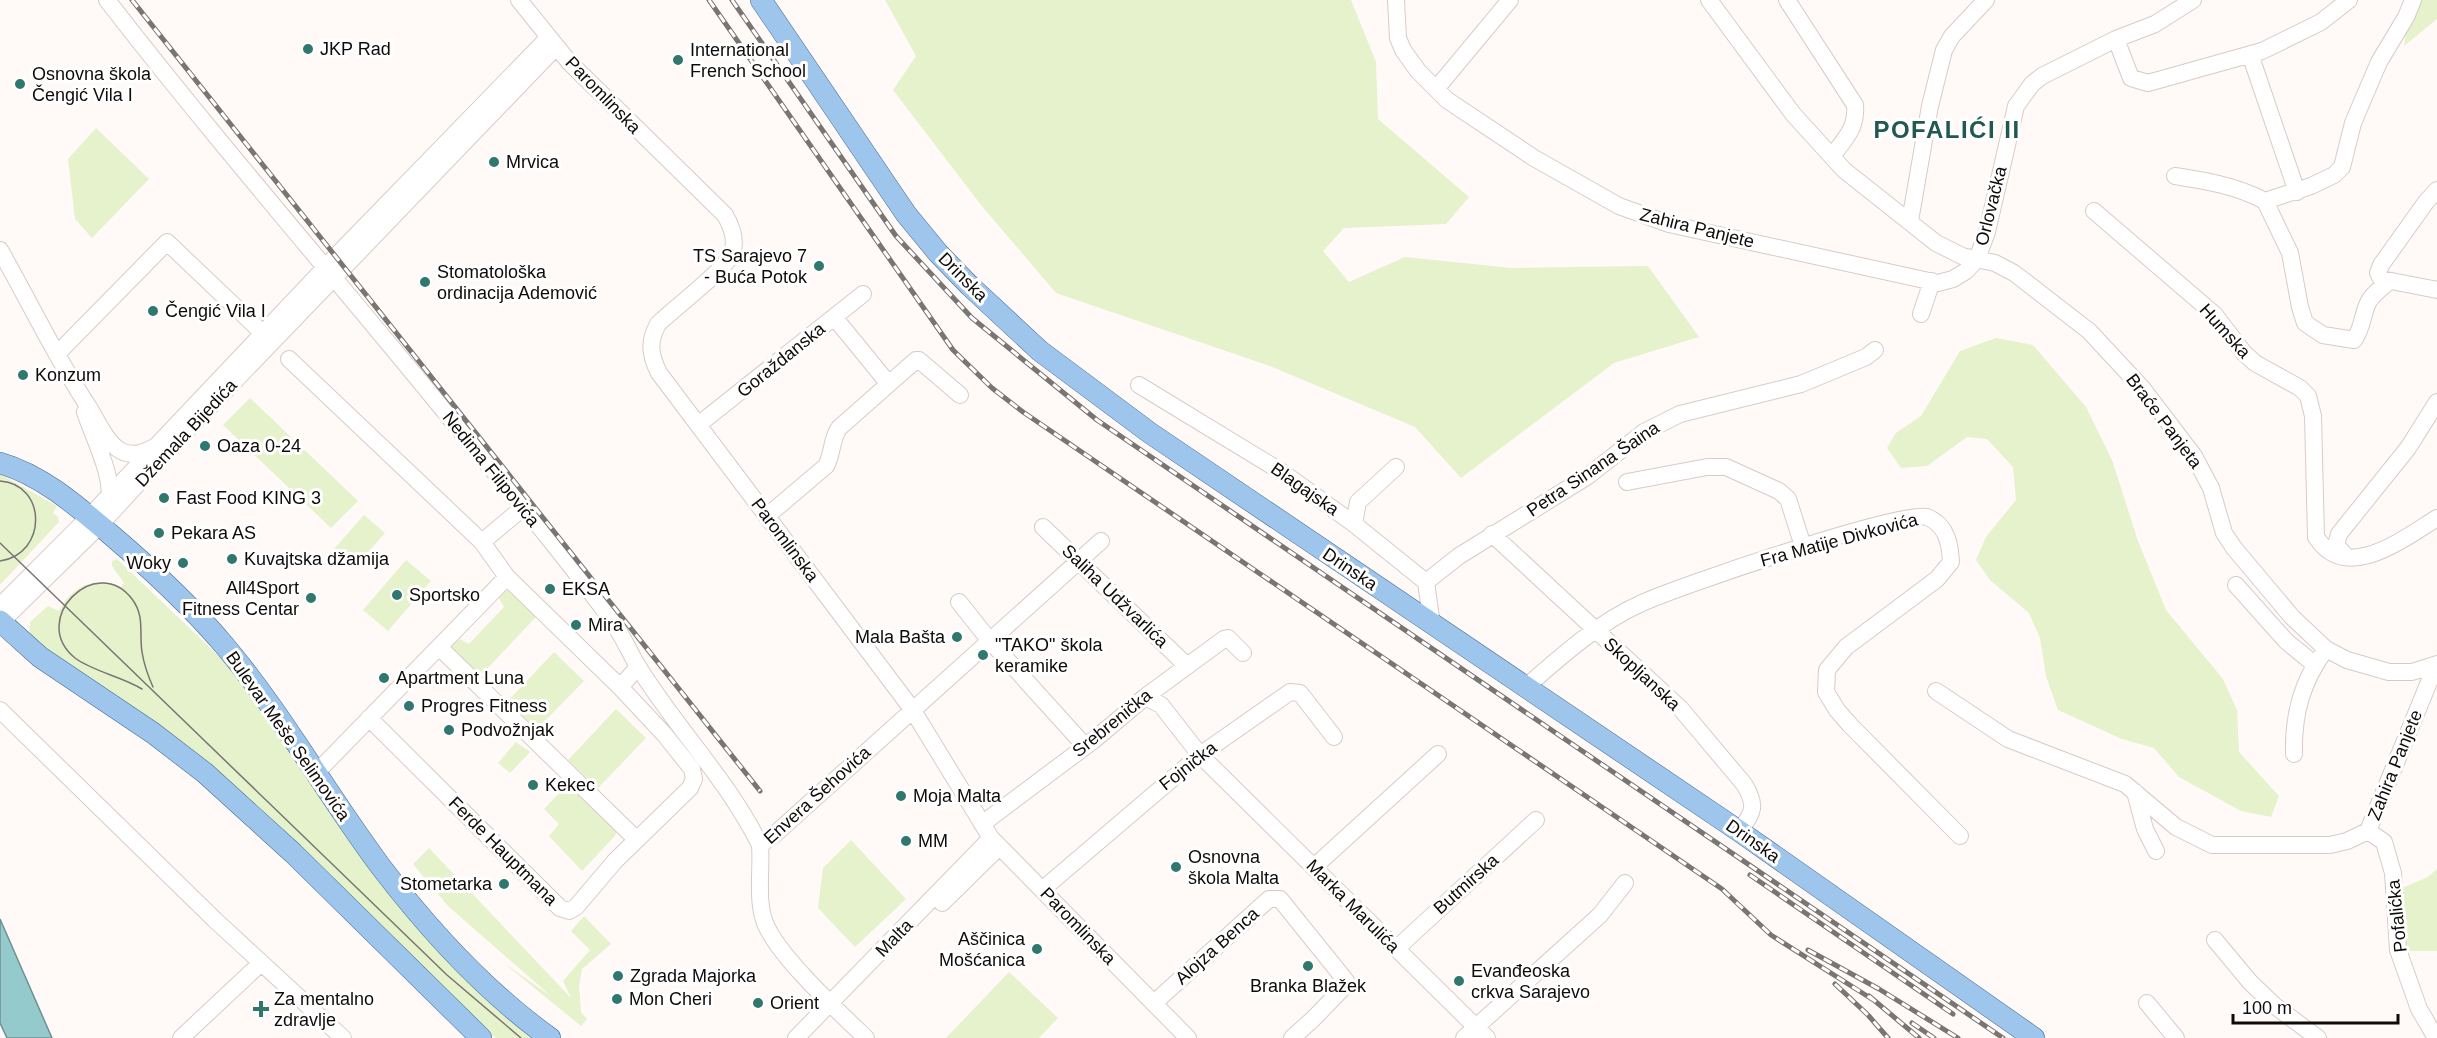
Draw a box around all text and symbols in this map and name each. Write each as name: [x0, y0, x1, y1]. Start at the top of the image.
place label: JKP Rad: [320, 39, 391, 59]
place label: International French School: [690, 40, 806, 81]
marker: JKP Rad: [301, 42, 315, 56]
street label: Paromlinska: [561, 52, 645, 138]
marker: International French School: [671, 53, 685, 67]
place label: Osnovna škola Čengić Vila I: [32, 64, 152, 105]
marker: Osnovna škola Čengić Vila I: [13, 77, 27, 91]
district label: POFALIĆI II: [1873, 116, 2021, 143]
place label: Mrvica: [506, 152, 560, 172]
marker: Mrvica: [487, 155, 501, 169]
street label: Orlovačka: [1971, 163, 2011, 248]
street label: Zahira Panjete: [1638, 204, 1756, 252]
place label: TS Sarajevo 7 - Buća Potok: [693, 246, 808, 287]
street label: Drinska: [934, 248, 992, 306]
marker: TS Sarajevo 7 - Buća Potok: [812, 259, 826, 273]
place label: Stomatološka ordinacija Ademović: [437, 262, 597, 303]
marker: Stomatološka ordinacija Ademović: [418, 275, 432, 289]
place label: Čengić Vila I: [165, 300, 266, 321]
street label: Humska: [2195, 300, 2255, 363]
marker: Čengić Vila I: [146, 304, 160, 318]
street label: Goraždanska: [733, 318, 830, 401]
place label: Konzum: [35, 365, 101, 385]
marker: Konzum: [16, 368, 30, 382]
street label: Braće Panjeta: [2122, 370, 2207, 473]
street label: Džemala Bijedića: [131, 375, 241, 491]
street label: Nedima Filipovića: [439, 408, 544, 531]
street label: Petra Sinana Šaina: [1523, 416, 1664, 521]
place label: Oaza 0-24: [217, 436, 301, 456]
marker: Oaza 0-24: [198, 439, 212, 453]
street label: Blagajska: [1267, 458, 1344, 520]
place label: Fast Food KING 3: [176, 488, 321, 508]
marker: Fast Food KING 3: [157, 491, 171, 505]
street label: Paromlinska: [747, 494, 823, 586]
street label: Fra Matije Divkovića: [1758, 509, 1921, 571]
place label: Pekara AS: [171, 523, 256, 543]
marker: Pekara AS: [152, 526, 166, 540]
street label: Saliha Udžvarlića: [1058, 541, 1173, 652]
street label: Drinska: [1319, 544, 1382, 595]
place label: Kuvajtska džamija: [244, 549, 390, 569]
marker: Kuvajtska džamija: [225, 552, 239, 566]
place label: Woky: [126, 553, 171, 573]
marker: Woky: [176, 556, 190, 570]
place label: All4Sport Fitness Centar: [182, 578, 299, 619]
place label: EKSA: [562, 579, 610, 599]
marker: EKSA: [543, 582, 557, 596]
place label: Sportsko: [409, 585, 480, 605]
marker: Sportsko: [390, 588, 404, 602]
marker: All4Sport Fitness Centar: [304, 591, 318, 605]
place label: Mira: [588, 615, 624, 635]
marker: Mira: [569, 618, 583, 632]
place label: Mala Bašta: [855, 627, 946, 647]
marker: Mala Bašta: [950, 630, 964, 644]
street label: Skopljanska: [1600, 634, 1685, 715]
place label: "TAKO" škola keramike: [995, 635, 1103, 676]
street label: Bulevar Meše Selimovića: [222, 647, 355, 825]
marker: "TAKO" škola keramike: [976, 648, 990, 662]
place label: Apartment Luna: [396, 668, 525, 688]
marker: Apartment Luna: [377, 671, 391, 685]
street label: Srebrenička: [1068, 684, 1156, 761]
place label: Progres Fitness: [421, 696, 547, 716]
marker: Progres Fitness: [402, 699, 416, 713]
street label: Zahira Panjete: [2364, 707, 2426, 823]
place label: Podvožnjak: [461, 720, 555, 740]
marker: Podvožnjak: [442, 723, 456, 737]
street label: Fojnička: [1155, 737, 1221, 795]
street label: Envera Šehovića: [759, 741, 875, 848]
place label: Kekec: [545, 775, 595, 795]
marker: Kekec: [526, 778, 540, 792]
place label: Moja Malta: [913, 786, 1002, 806]
marker: Moja Malta: [894, 789, 908, 803]
street label: Ferde Hauptmana: [445, 793, 562, 910]
street label: Drinska: [1722, 815, 1785, 867]
place label: MM: [918, 831, 948, 851]
marker: MM: [899, 834, 913, 848]
place label: Osnovna škola Malta: [1188, 847, 1280, 888]
street label: Butmirska: [1430, 849, 1503, 918]
street label: Marka Marulića: [1302, 855, 1404, 957]
marker: Osnovna škola Malta: [1169, 860, 1183, 874]
place label: Stometarka: [400, 874, 493, 894]
marker: Stometarka: [497, 877, 511, 891]
street label: Pofalićka: [2383, 878, 2411, 953]
street label: Paromlinska: [1036, 883, 1120, 969]
street label: Alojza Benca: [1171, 903, 1263, 989]
street label: Malta: [872, 915, 917, 961]
place label: Aščinica Mošćanica: [939, 929, 1026, 970]
marker: Aščinica Mošćanica: [1030, 942, 1044, 956]
marker: Branka Blažek: [1301, 959, 1315, 973]
place label: Evanđeoska crkva Sarajevo: [1471, 961, 1590, 1002]
place label: Zgrada Majorka: [630, 966, 757, 986]
marker: Zgrada Majorka: [611, 969, 625, 983]
marker: Evanđeoska crkva Sarajevo: [1452, 974, 1466, 988]
place label: Branka Blažek: [1250, 976, 1367, 996]
scale bar: [2233, 987, 2398, 1025]
place label: Za mentalno zdravlje: [274, 989, 374, 1030]
place label: Mon Cheri: [629, 989, 712, 1009]
marker: Mon Cheri: [610, 992, 624, 1006]
place label: Orient: [770, 993, 819, 1013]
marker: Orient: [751, 996, 765, 1010]
text: 100 m: [2242, 998, 2292, 1018]
marker: Za mentalno zdravlje: [252, 1000, 270, 1018]

